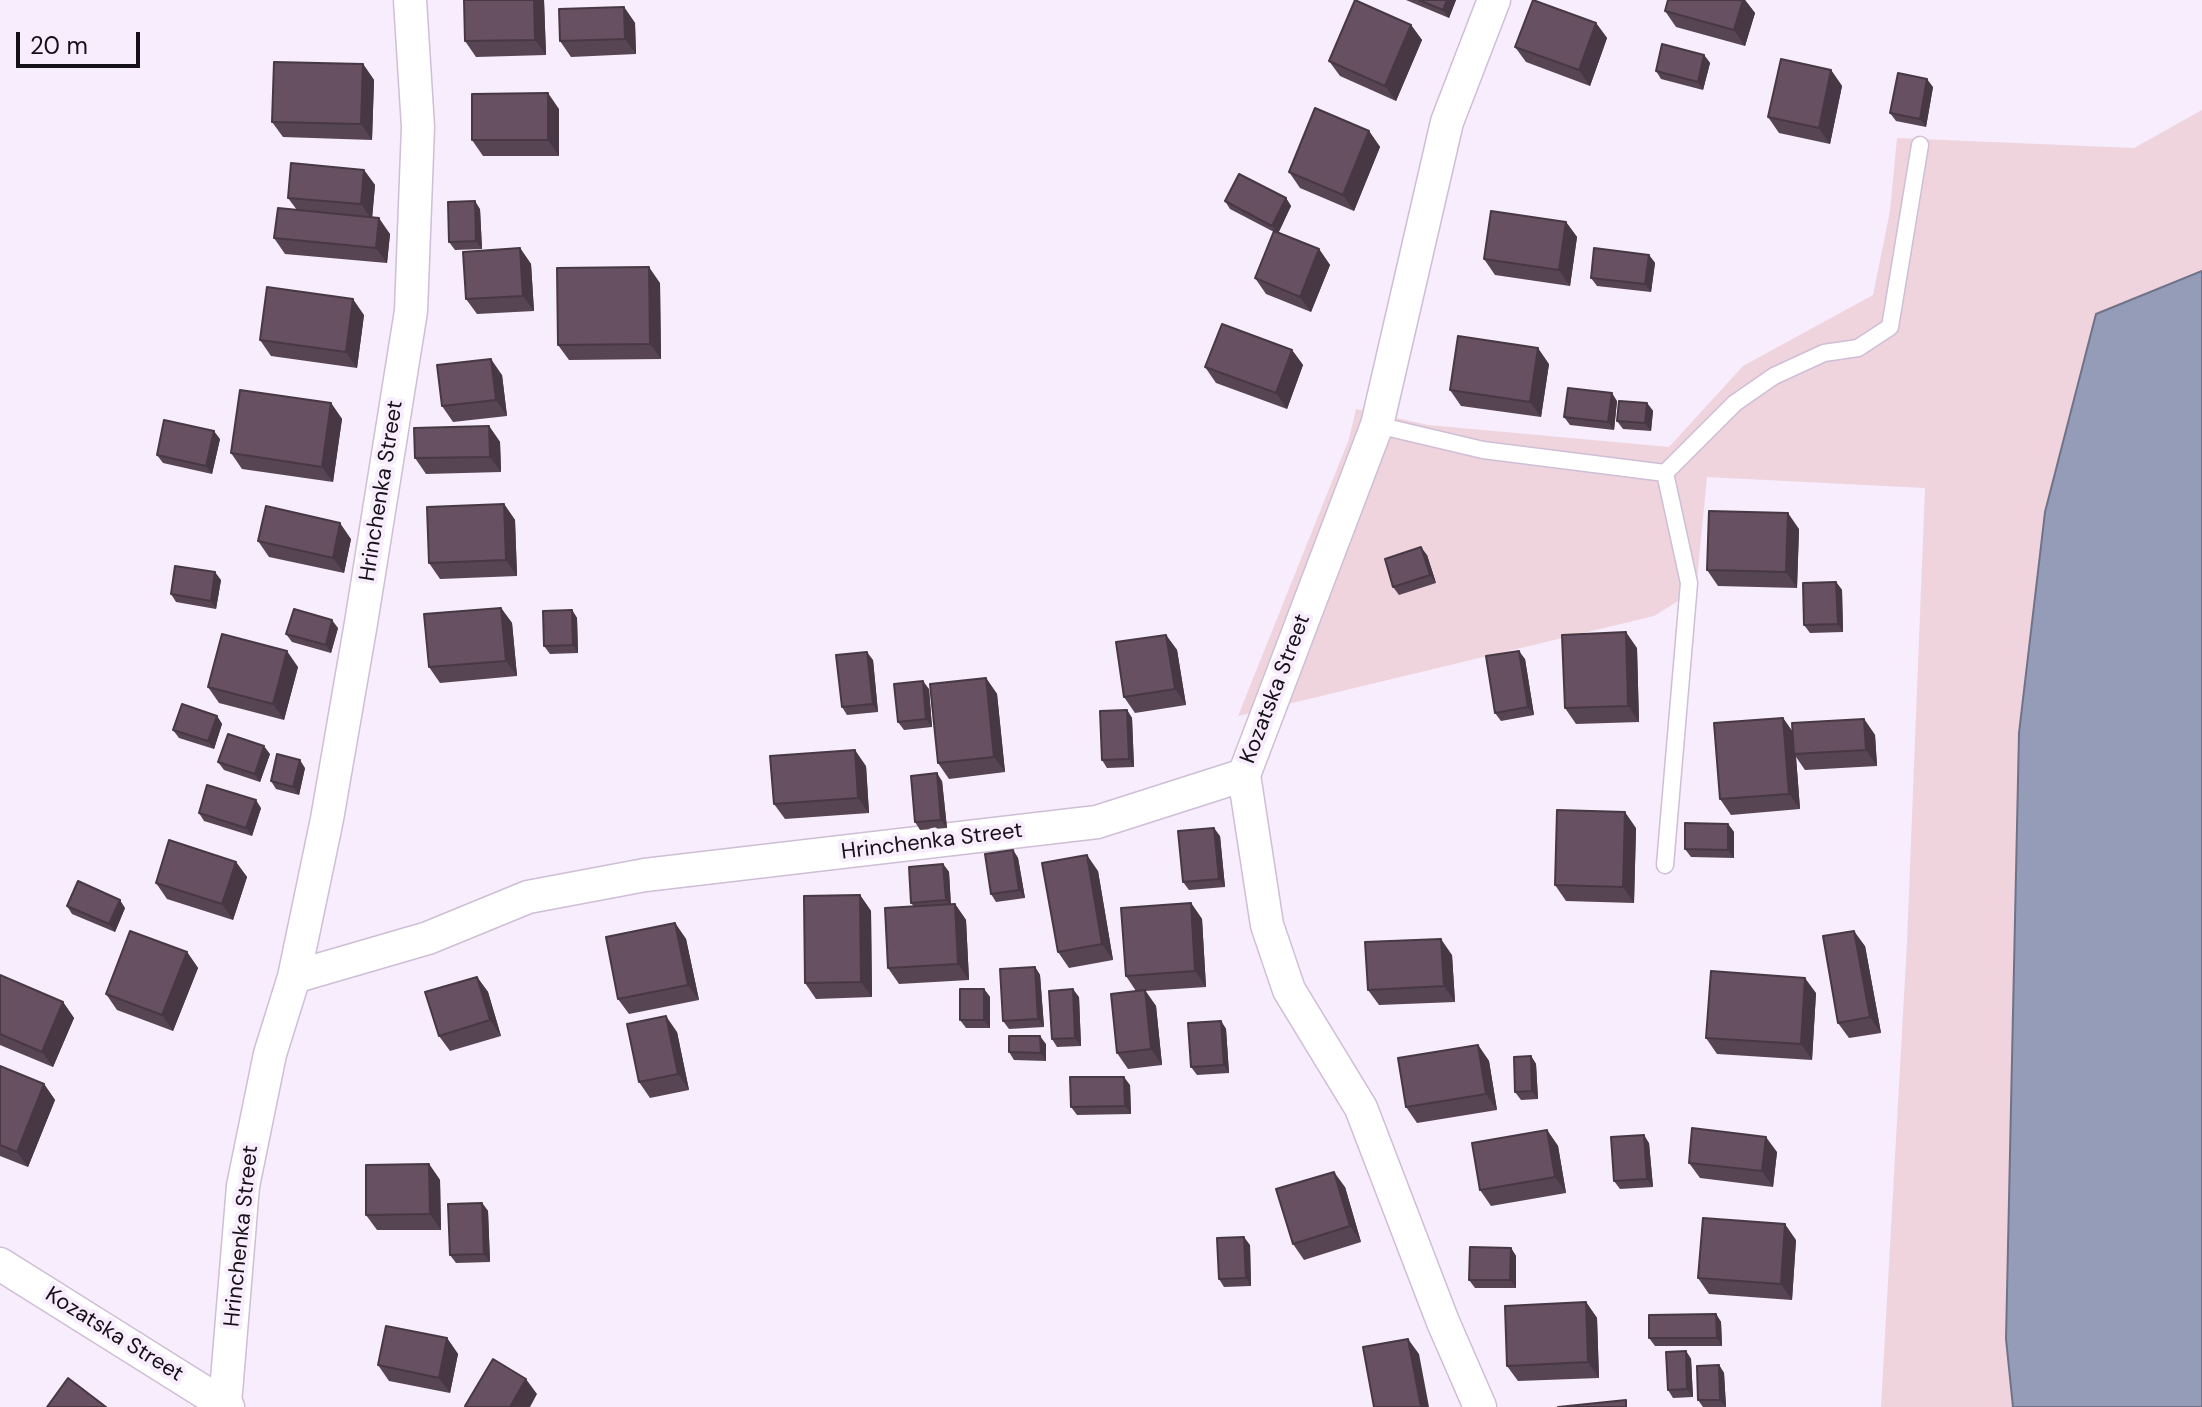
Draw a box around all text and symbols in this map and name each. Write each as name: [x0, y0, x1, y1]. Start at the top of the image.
scale bar: [20, 16, 144, 66]
text: 20 m: [30, 30, 88, 61]
street label: Hrinchenka Street: [355, 399, 409, 583]
street label: Kozatska Street: [1235, 611, 1317, 767]
street label: Hrinchenka Street: [840, 818, 1024, 866]
street label: Hrinchenka Street: [219, 1144, 265, 1328]
street label: Kozatska Street: [40, 1282, 188, 1388]

